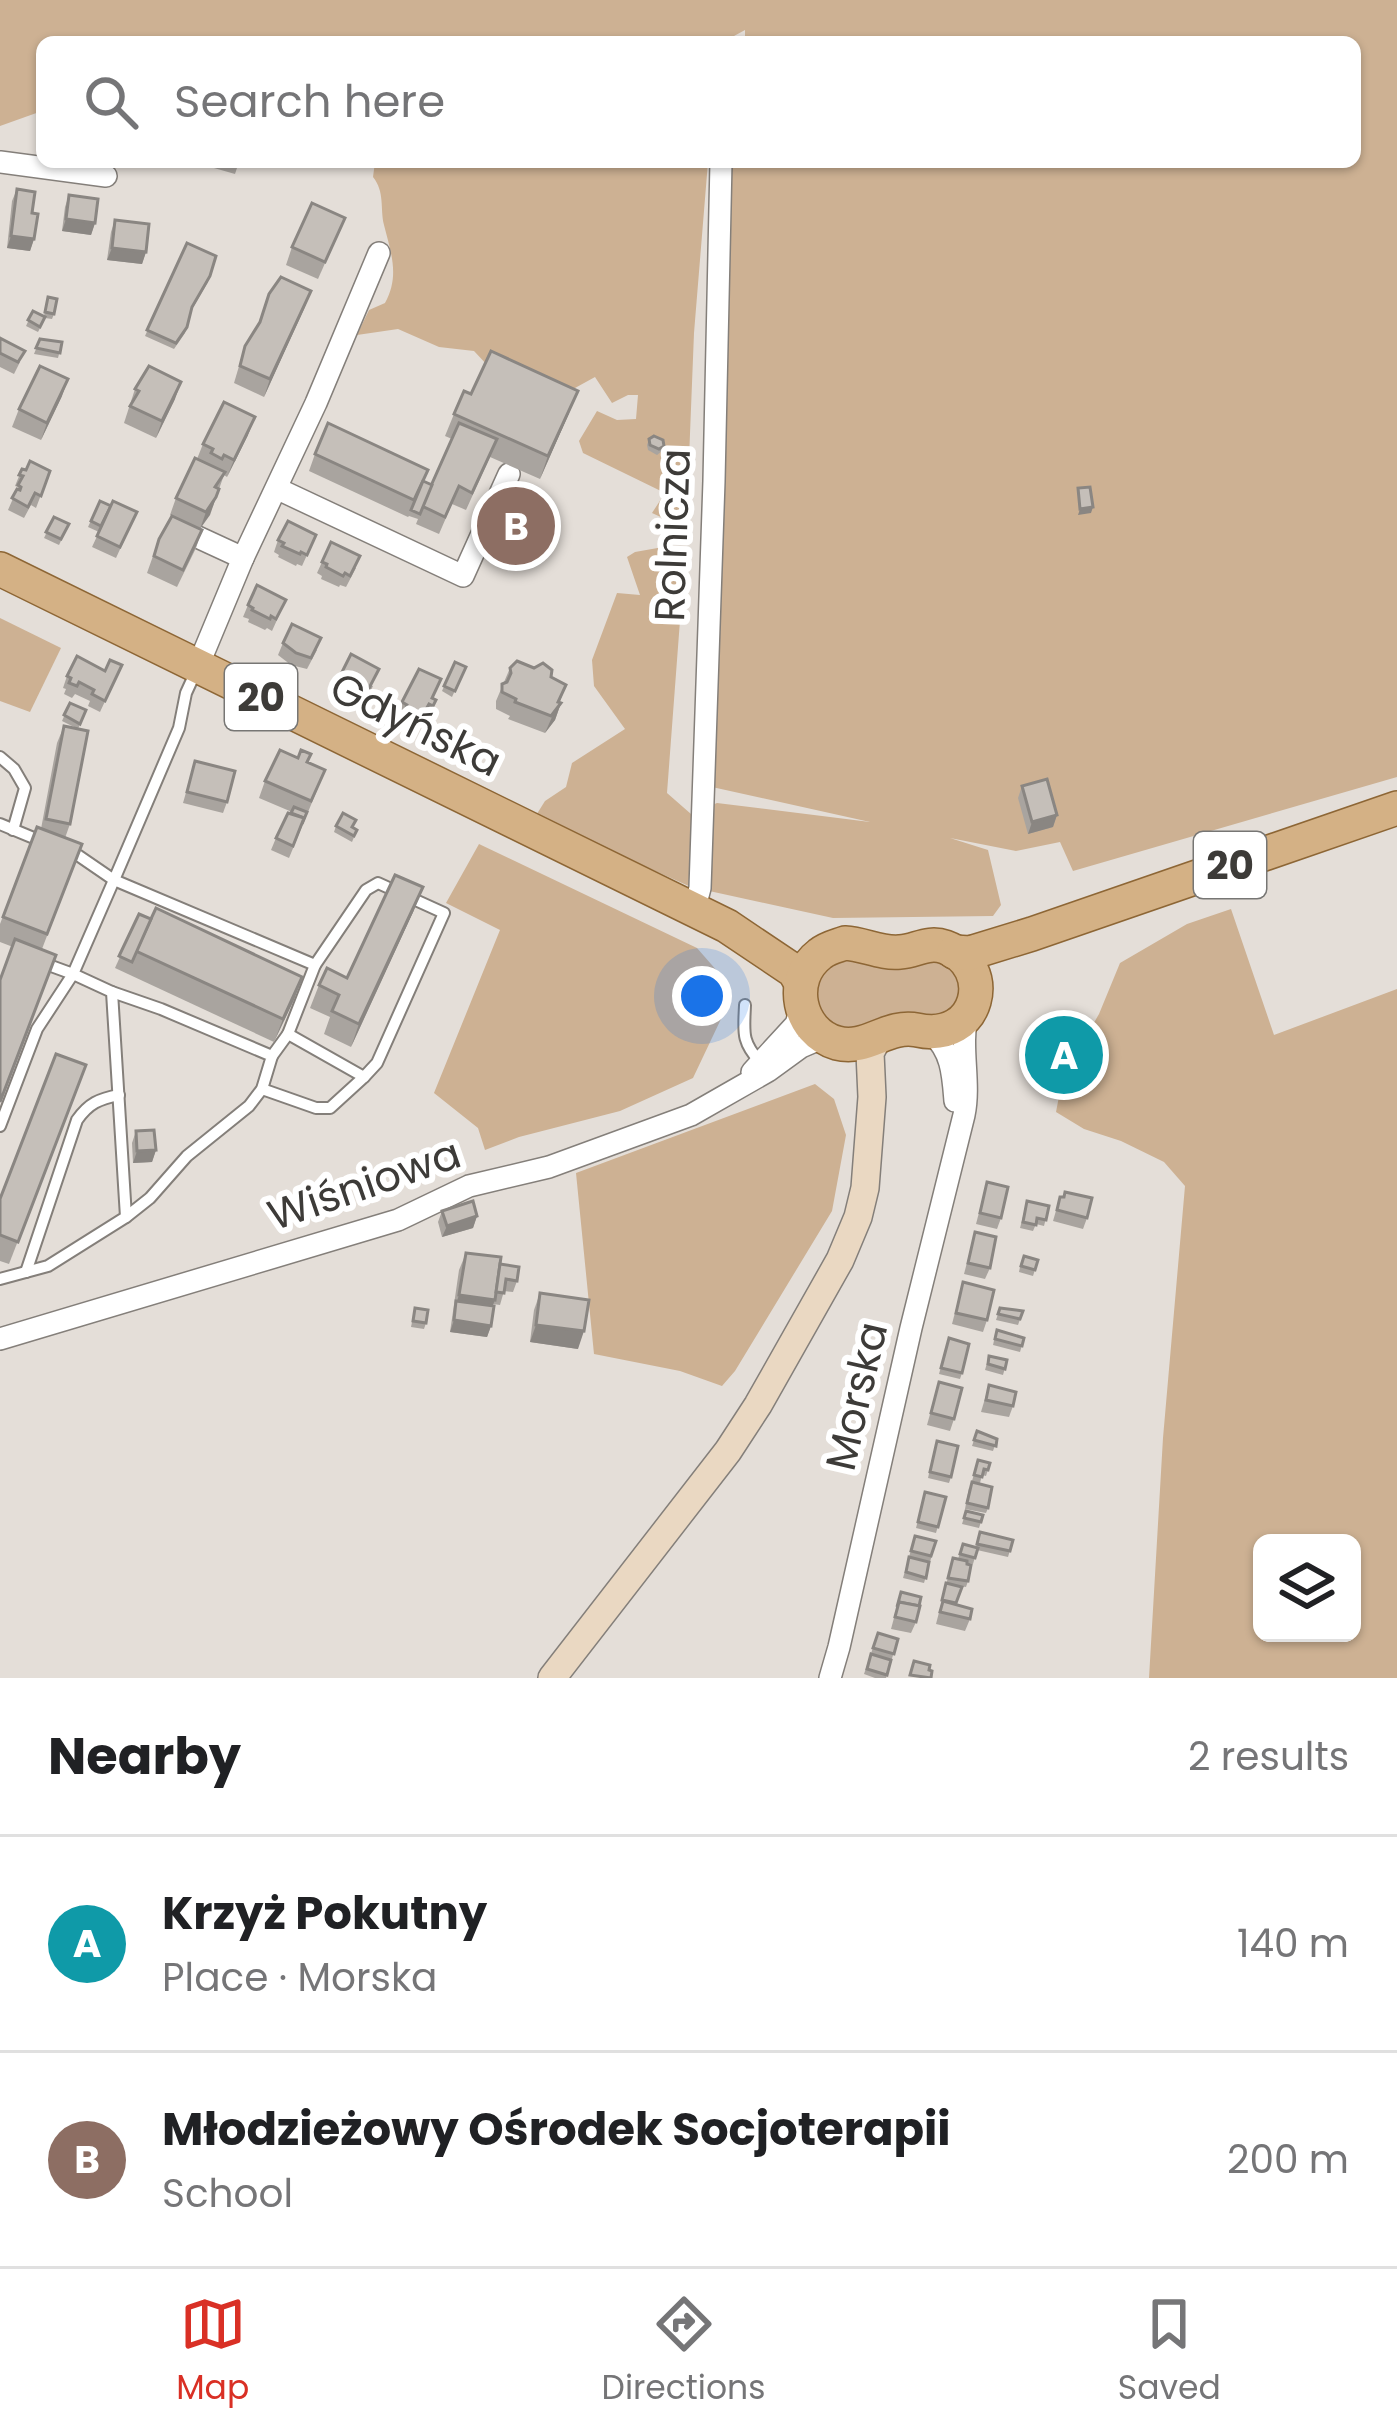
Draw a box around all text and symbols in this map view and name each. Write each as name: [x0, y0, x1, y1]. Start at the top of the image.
search box: [36, 36, 1361, 168]
icon: search: [78, 69, 144, 135]
text: Search here: [174, 70, 445, 133]
street label: Rolnicza: [640, 448, 705, 622]
pin: B: [477, 481, 555, 571]
street label: Gdyńska: [320, 658, 511, 791]
road number: 20: [225, 664, 297, 730]
road number: 20: [1194, 832, 1266, 898]
your location: [672, 966, 732, 1026]
pin: A: [1025, 1010, 1103, 1100]
street label: Wiśniowa: [260, 1124, 468, 1245]
street label: Morska: [811, 1316, 902, 1476]
map controls: [1253, 1534, 1361, 1642]
button: layers: [1253, 1534, 1361, 1642]
text: Nearby: [48, 1720, 241, 1792]
text: 2 results: [1188, 1729, 1349, 1784]
text: Krzyż Pokutny: [162, 1882, 487, 1945]
text: A: [73, 1916, 101, 1971]
text: 140 m: [1237, 1916, 1349, 1971]
text: Place · Morska: [162, 1950, 437, 2005]
text: Młodzieżowy Ośrodek Socjoterapii: [162, 2098, 951, 2161]
text: B: [74, 2132, 100, 2187]
text: 200 m: [1227, 2132, 1349, 2187]
text: School: [162, 2166, 293, 2221]
tab: Map: [176, 2291, 249, 2413]
tab: Directions: [602, 2291, 765, 2413]
tab: Saved: [1118, 2291, 1221, 2413]

